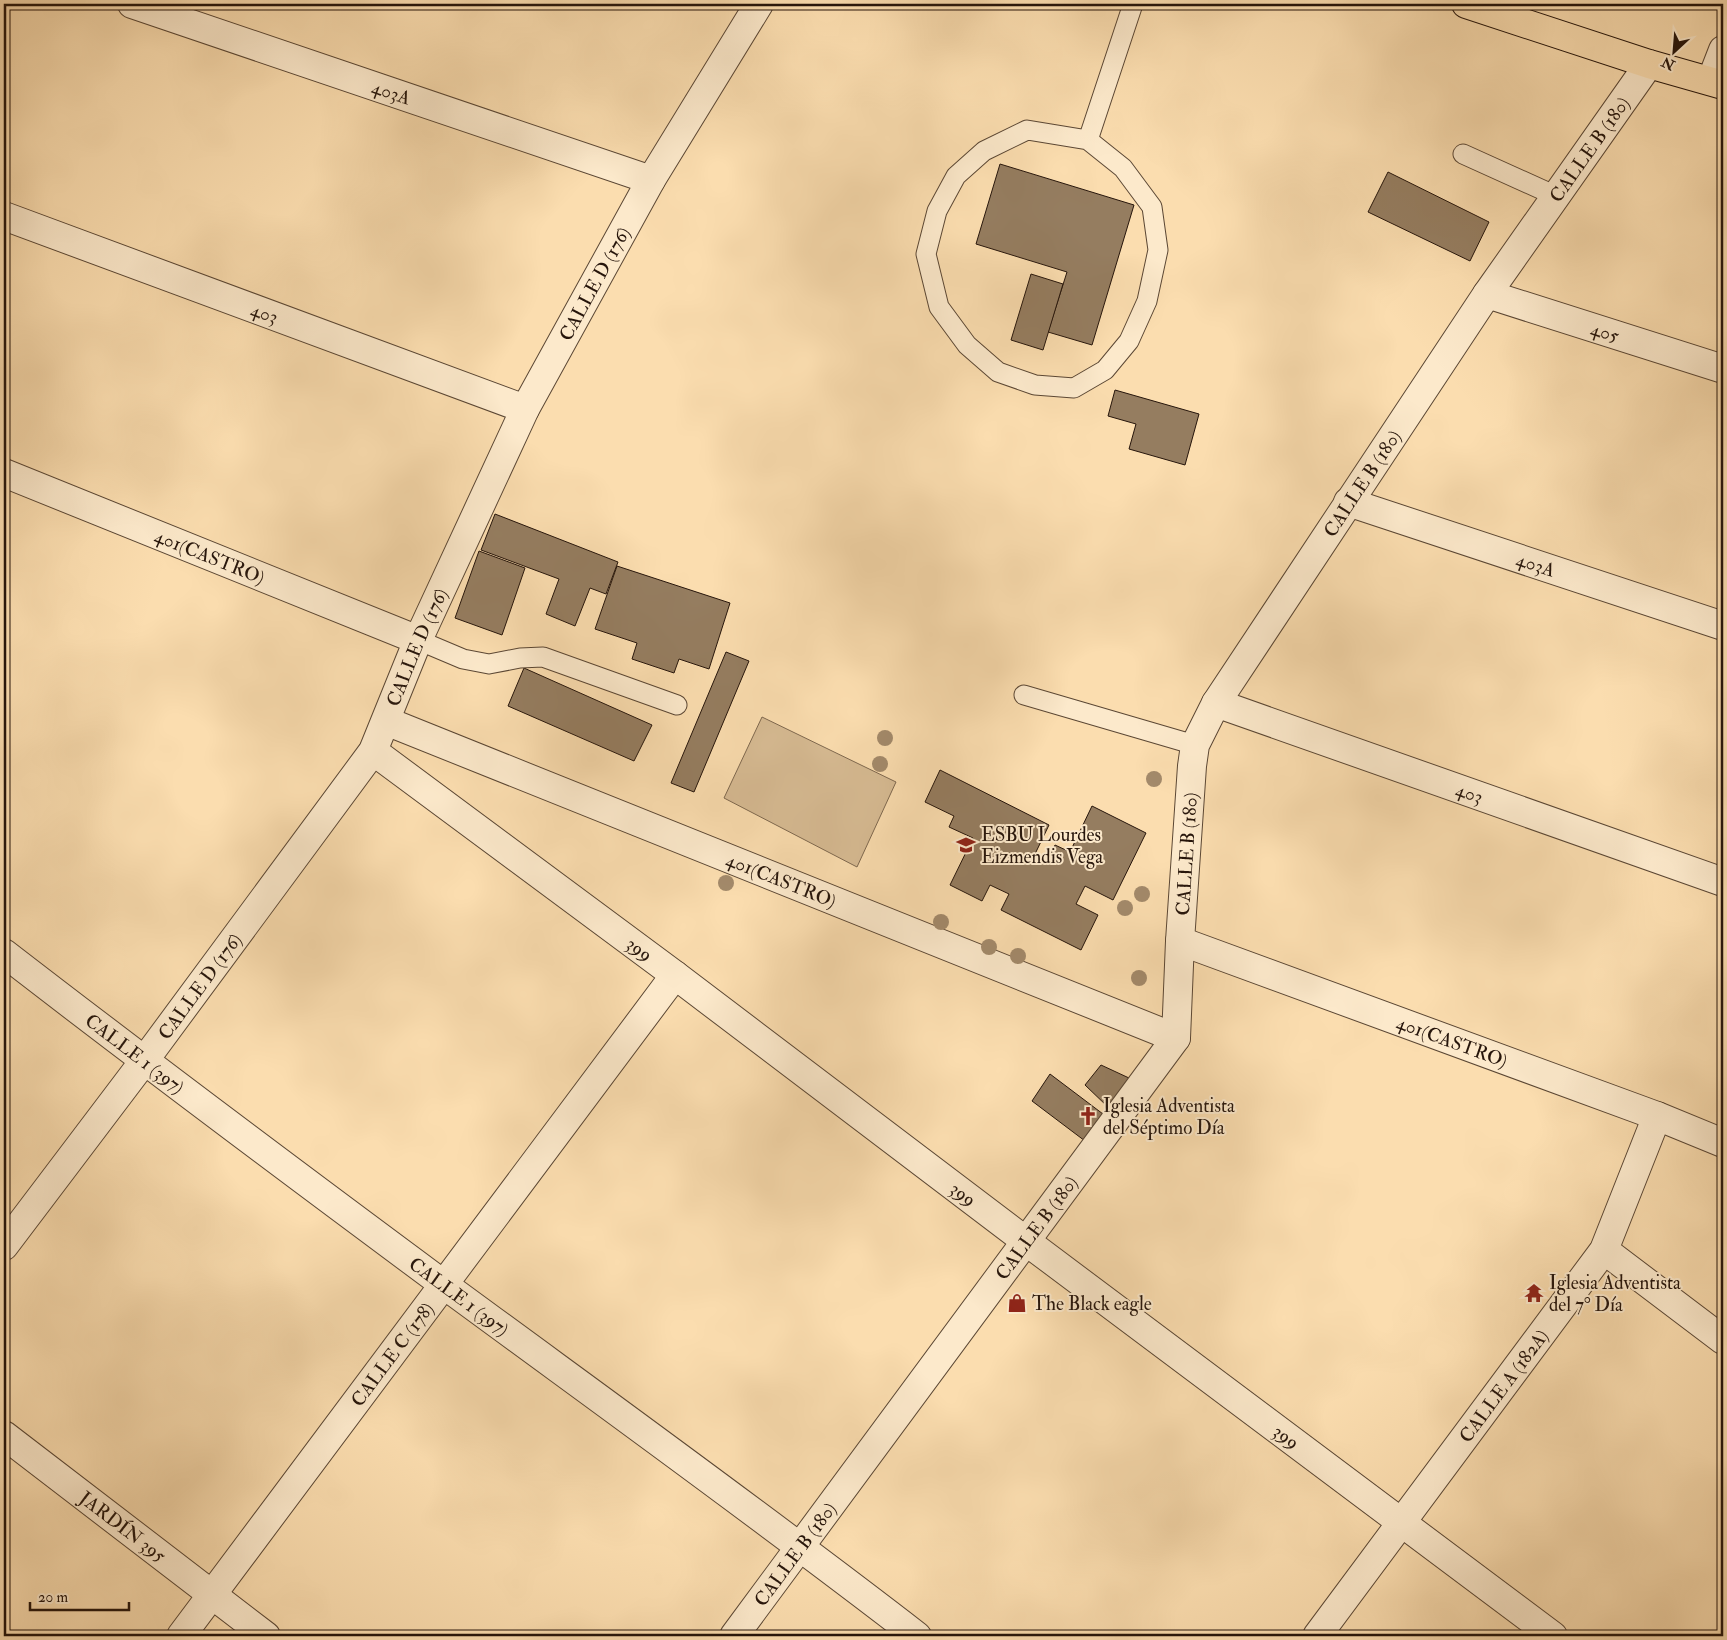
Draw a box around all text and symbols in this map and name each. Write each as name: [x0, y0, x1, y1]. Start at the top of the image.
north arrow: [1650, 28, 1700, 78]
text: N: [1659, 53, 1679, 74]
street label: 403A: [369, 75, 414, 111]
street label: CALLE B (180): [1544, 92, 1635, 207]
street label: CALLE D (176): [554, 223, 636, 345]
street label: 403: [247, 298, 281, 330]
street label: 405: [1588, 317, 1623, 348]
street label: CALLE B (180): [1318, 426, 1407, 542]
street label: 401(CASTRO): [151, 524, 268, 590]
street label: 403A: [1513, 548, 1558, 583]
street label: CALLE D (176): [381, 585, 453, 710]
street label: 403: [1452, 778, 1486, 809]
street label: CALLE B (180): [1171, 792, 1203, 916]
place label: ESBU Lourdes Eizmendis Vega: [981, 823, 1103, 869]
school or university icon: ESBU Lourdes Eizmendis Vega: [955, 834, 977, 856]
street label: 401(CASTRO): [722, 848, 839, 913]
street label: CALLE D (176): [153, 929, 247, 1045]
street label: 399: [621, 932, 657, 967]
street label: CALLE 1 (397): [80, 1009, 189, 1099]
street label: 401(CASTRO): [1393, 1011, 1511, 1073]
place label: Iglesia Adventista del Séptimo Día: [1103, 1094, 1235, 1141]
church icon: Iglesia Adventista del Séptimo Día: [1077, 1105, 1099, 1127]
street label: CALLE B (180): [990, 1171, 1083, 1285]
street label: 399: [945, 1177, 981, 1212]
street label: CALLE 1 (397): [404, 1252, 513, 1341]
place label: Iglesia Adventista del 7° Día: [1549, 1271, 1681, 1317]
temple icon: Iglesia Adventista del 7° Día: [1523, 1282, 1545, 1304]
shop icon: The Black eagle: [1006, 1292, 1028, 1314]
place label: The Black eagle: [1032, 1292, 1152, 1316]
street label: CALLE C (178): [346, 1298, 439, 1411]
street label: CALLE A (182A): [1454, 1325, 1554, 1448]
street label: 399: [1268, 1420, 1304, 1455]
street label: JARDÍN 395: [74, 1486, 171, 1568]
street label: CALLE B (180): [749, 1498, 842, 1611]
scale bar: [30, 1580, 129, 1612]
text: 20 m: [38, 1588, 68, 1607]

